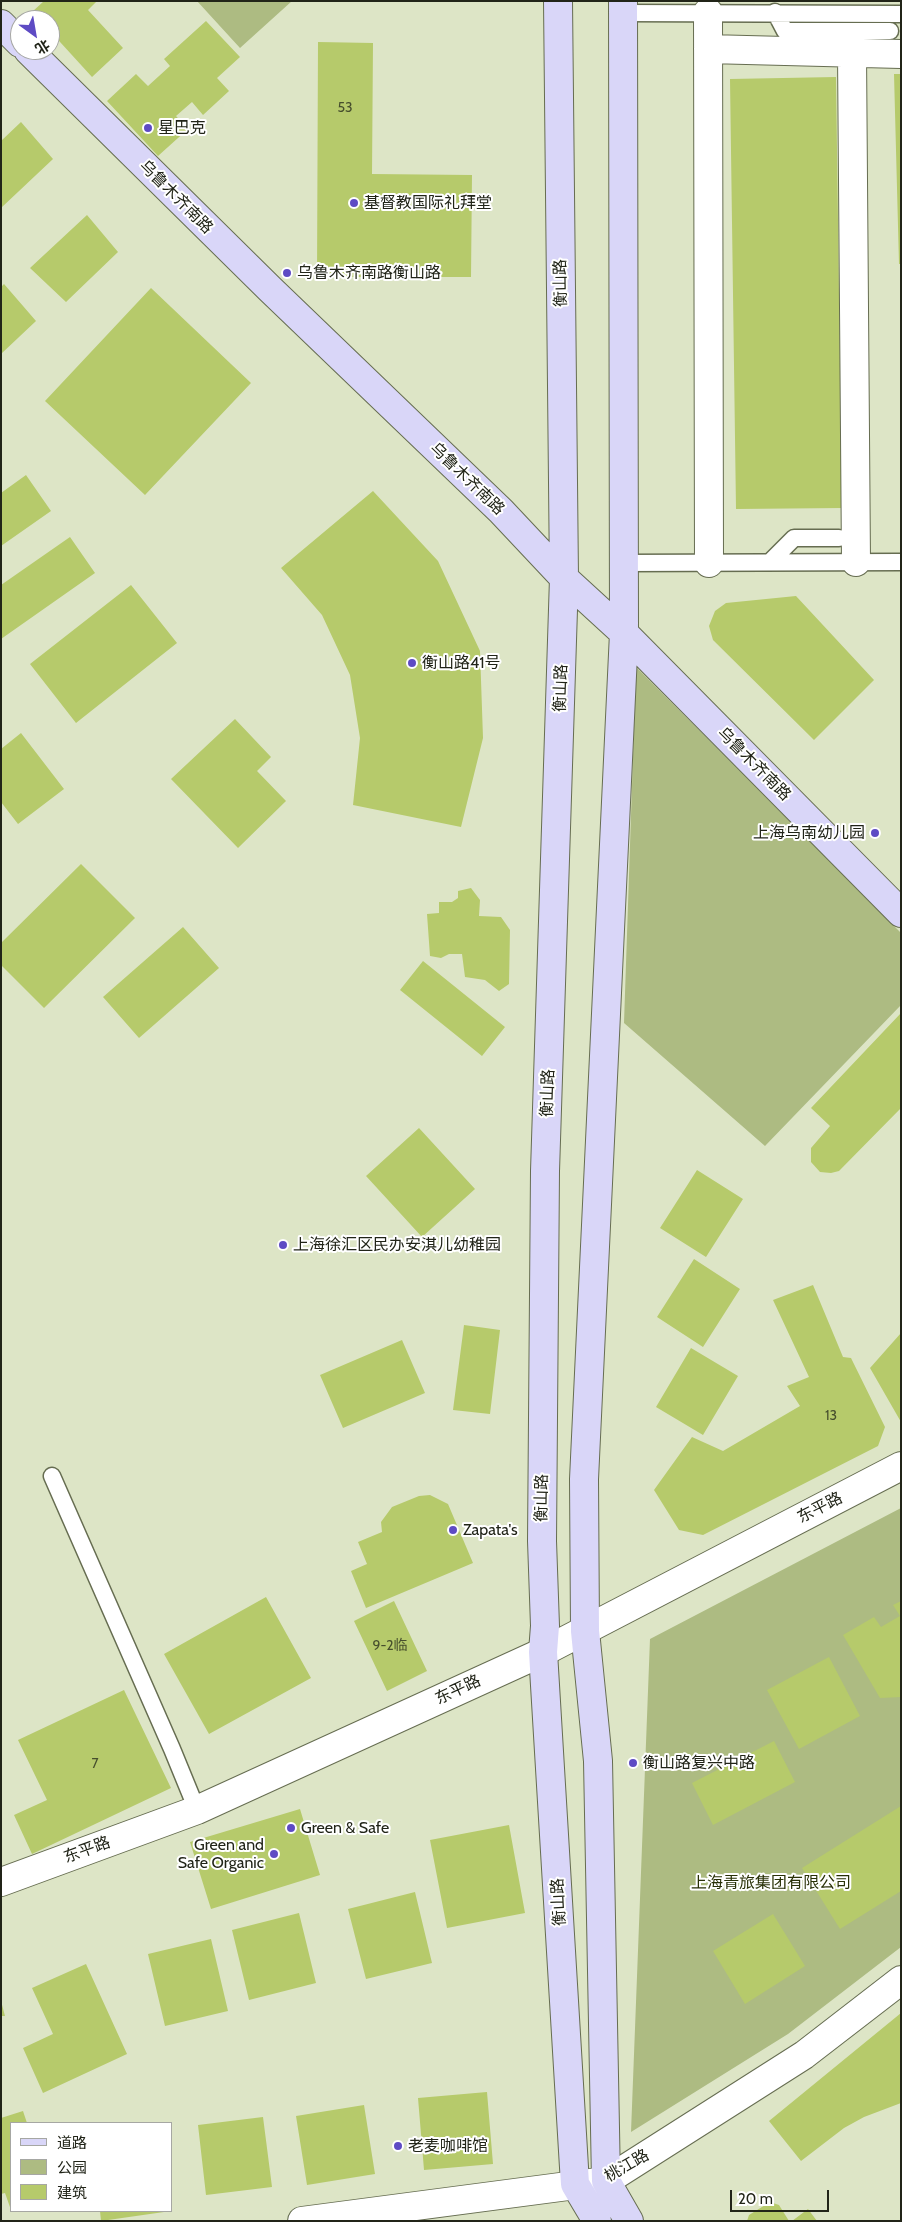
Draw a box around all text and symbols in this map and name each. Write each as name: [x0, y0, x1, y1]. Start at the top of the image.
north arrow: [10, 10, 60, 60]
text: 北: [32, 36, 53, 58]
house number: 53: [337, 100, 353, 116]
place label: 星巴克: [158, 118, 206, 138]
marker: 星巴克: [142, 122, 154, 134]
street label: 乌鲁木齐南路: [135, 156, 217, 238]
place label: 基督教国际礼拜堂: [364, 193, 492, 213]
marker: 基督教国际礼拜堂: [348, 197, 360, 209]
street label: 衡山路: [551, 259, 571, 307]
place label: 乌鲁木齐南路衡山路: [297, 263, 441, 283]
marker: 乌鲁木齐南路衡山路: [281, 267, 293, 279]
street label: 乌鲁木齐南路: [426, 439, 508, 519]
place label: 衡山路41号: [422, 653, 500, 673]
marker: 衡山路41号: [406, 657, 418, 669]
street label: 衡山路: [551, 664, 571, 712]
street label: 乌鲁木齐南路: [713, 723, 795, 805]
place label: 上海乌南幼儿园: [753, 823, 865, 843]
marker: 上海乌南幼儿园: [869, 827, 881, 839]
street label: 衡山路: [538, 1069, 558, 1117]
place label: 上海徐汇区民办安淇儿幼稚园: [293, 1235, 501, 1255]
marker: 上海徐汇区民办安淇儿幼稚园: [277, 1239, 289, 1251]
house number: 13: [825, 1408, 837, 1424]
street label: 衡山路: [532, 1474, 552, 1522]
street label: 东平路: [794, 1489, 846, 1527]
place label: Zapata's: [463, 1520, 518, 1540]
marker: Zapata's: [447, 1524, 459, 1536]
house number: 9-2临: [373, 1638, 407, 1654]
street label: 东平路: [432, 1671, 484, 1709]
place label: 衡山路复兴中路: [643, 1753, 755, 1773]
house number: 7: [91, 1756, 99, 1772]
marker: 衡山路复兴中路: [627, 1757, 639, 1769]
place label: Green & Safe: [301, 1818, 389, 1838]
marker: Green & Safe: [285, 1822, 297, 1834]
street label: 东平路: [61, 1833, 113, 1867]
place label: Green and Safe Organic: [178, 1835, 264, 1873]
marker: Green and Safe Organic: [268, 1848, 280, 1860]
park label: 上海青旅集团有限公司: [691, 1873, 851, 1893]
street label: 衡山路: [548, 1878, 570, 1926]
legend: [10, 2122, 172, 2212]
text: 道路: [57, 2134, 87, 2152]
place label: 老麦咖啡馆: [408, 2136, 488, 2156]
marker: 老麦咖啡馆: [392, 2140, 404, 2152]
street label: 桃江路: [601, 2146, 653, 2186]
text: 公园: [57, 2159, 87, 2177]
scale bar: [732, 2180, 831, 2212]
text: 建筑: [57, 2184, 87, 2202]
text: 20 m: [738, 2190, 773, 2208]

